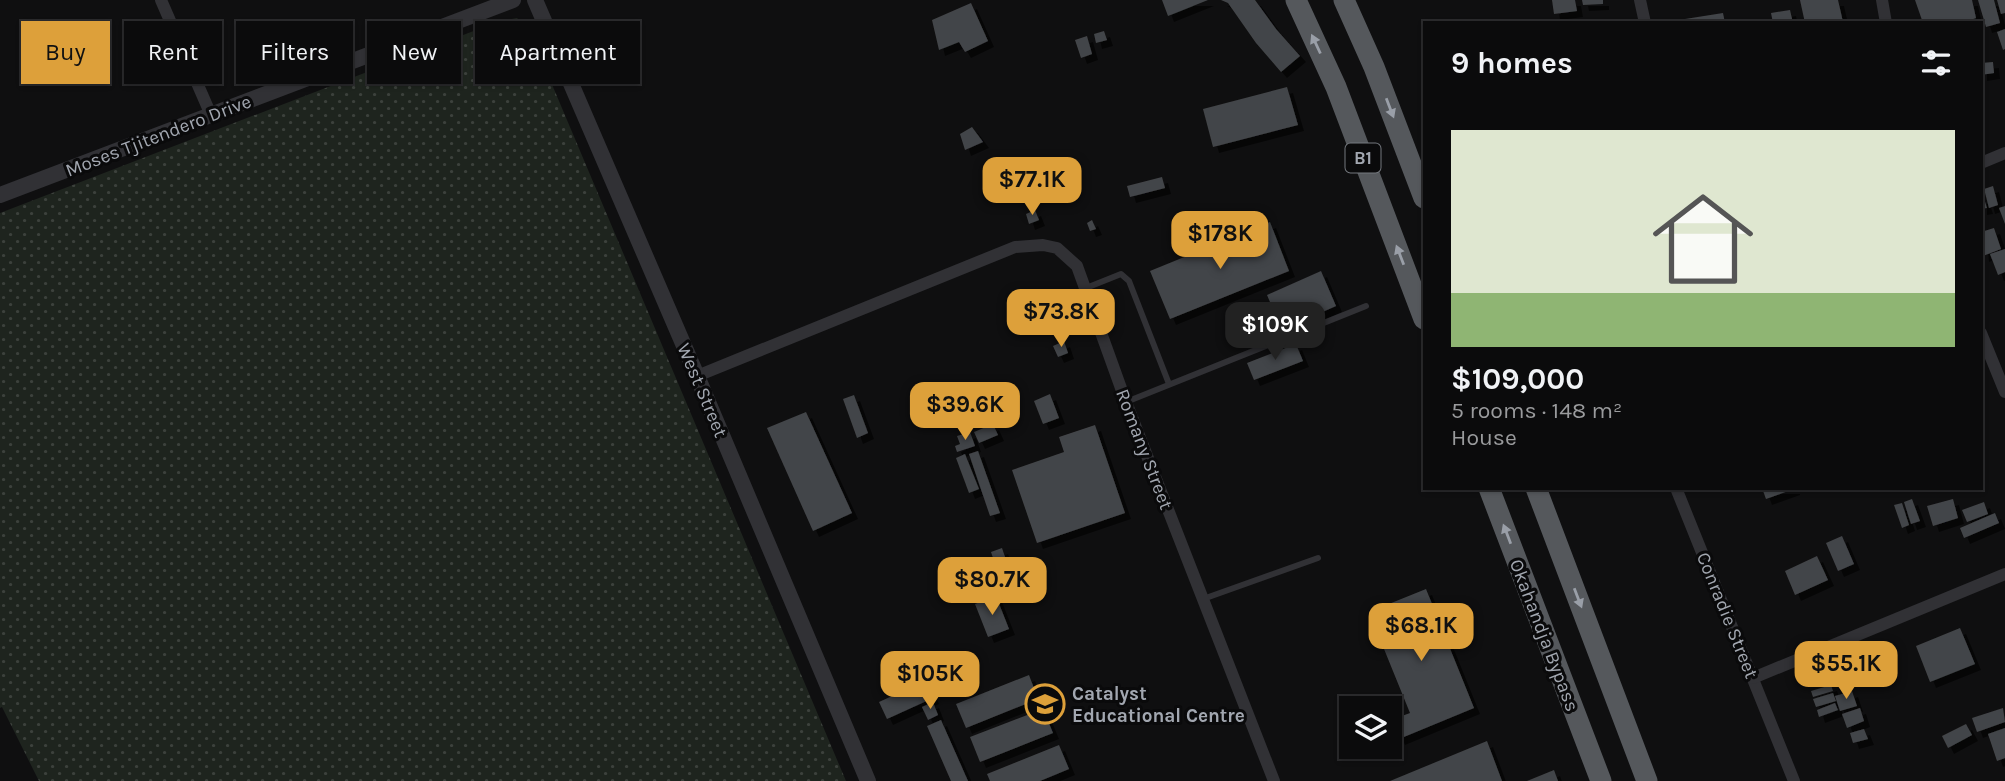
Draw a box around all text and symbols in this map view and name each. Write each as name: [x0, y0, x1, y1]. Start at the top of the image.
chip: Buy: [21, 21, 110, 84]
chip: Rent: [124, 21, 222, 84]
chip: Filters: [236, 21, 353, 84]
chip: New: [367, 21, 461, 84]
chip: Apartment: [475, 21, 640, 84]
one-way arrow: [1310, 34, 1322, 54]
icon: filters: [1917, 44, 1955, 82]
text: 9 homes: [1451, 45, 1573, 81]
street label: Moses Tjitendero Drive: [62, 90, 254, 182]
one-way arrow: [1384, 97, 1395, 118]
road number: B1: [1346, 144, 1380, 173]
pin: $77.1K: [975, 158, 1089, 217]
text: $77.1K: [999, 166, 1065, 193]
icon: home: [1640, 176, 1766, 302]
pin: $178K: [1171, 212, 1269, 271]
text: $178K: [1187, 220, 1253, 247]
one-way arrow: [1395, 244, 1406, 265]
pin: $73.8K: [1004, 290, 1118, 349]
text: $73.8K: [1023, 298, 1099, 325]
pin: $109K: [1226, 302, 1324, 362]
text: $109K: [1241, 311, 1309, 338]
street label: West Street: [672, 340, 732, 441]
text: $109,000: [1451, 361, 1584, 397]
pin: $39.6K: [908, 382, 1022, 442]
street label: Romany Street: [1111, 386, 1177, 513]
text: $39.6K: [926, 391, 1004, 418]
text: 5 rooms · 148 m²: [1451, 397, 1622, 424]
text: House: [1451, 424, 1517, 451]
one-way arrow: [1501, 524, 1512, 545]
street label: Conradie Street: [1692, 549, 1762, 682]
street label: Okahandja Bypass: [1505, 556, 1583, 715]
pin: $80.7K: [935, 558, 1049, 617]
text: $80.7K: [954, 566, 1030, 593]
one-way arrow: [1572, 587, 1583, 608]
pin: $68.1K: [1364, 604, 1478, 663]
text: $68.1K: [1385, 612, 1457, 639]
pin: $55.1K: [1789, 642, 1903, 701]
text: $55.1K: [1811, 650, 1881, 677]
pin: $105K: [881, 652, 979, 711]
text: $105K: [896, 660, 964, 687]
school or university icon: Catalyst Educational Centre: [1024, 683, 1066, 725]
place label: Catalyst Educational Centre: [1072, 683, 1245, 727]
map controls: [1339, 696, 1402, 759]
button: layers: [1339, 696, 1402, 759]

